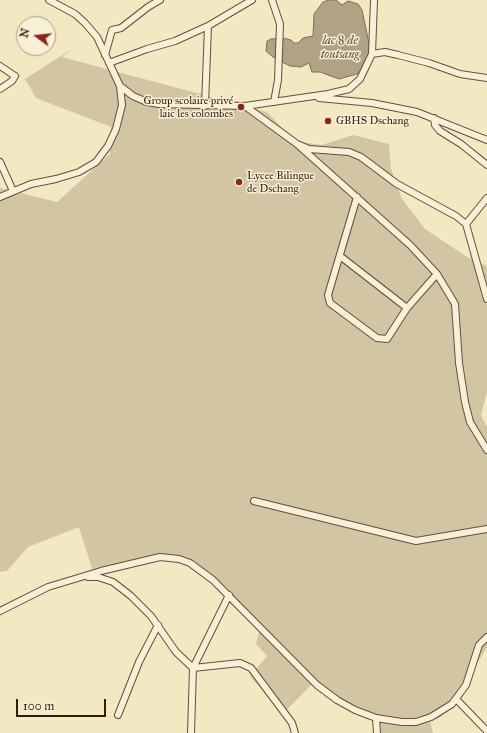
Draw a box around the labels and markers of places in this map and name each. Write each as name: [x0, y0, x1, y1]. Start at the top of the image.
place label: Group scolaire privé laic les colombes: [143, 94, 233, 120]
marker: Group scolaire privé laic les colombes: [236, 102, 246, 112]
place label: GBHS Dschang: [336, 114, 409, 128]
marker: GBHS Dschang: [323, 116, 333, 126]
place label: Lycee Bilingue de Dschang: [247, 169, 314, 195]
marker: Lycee Bilingue de Dschang: [234, 177, 244, 187]

